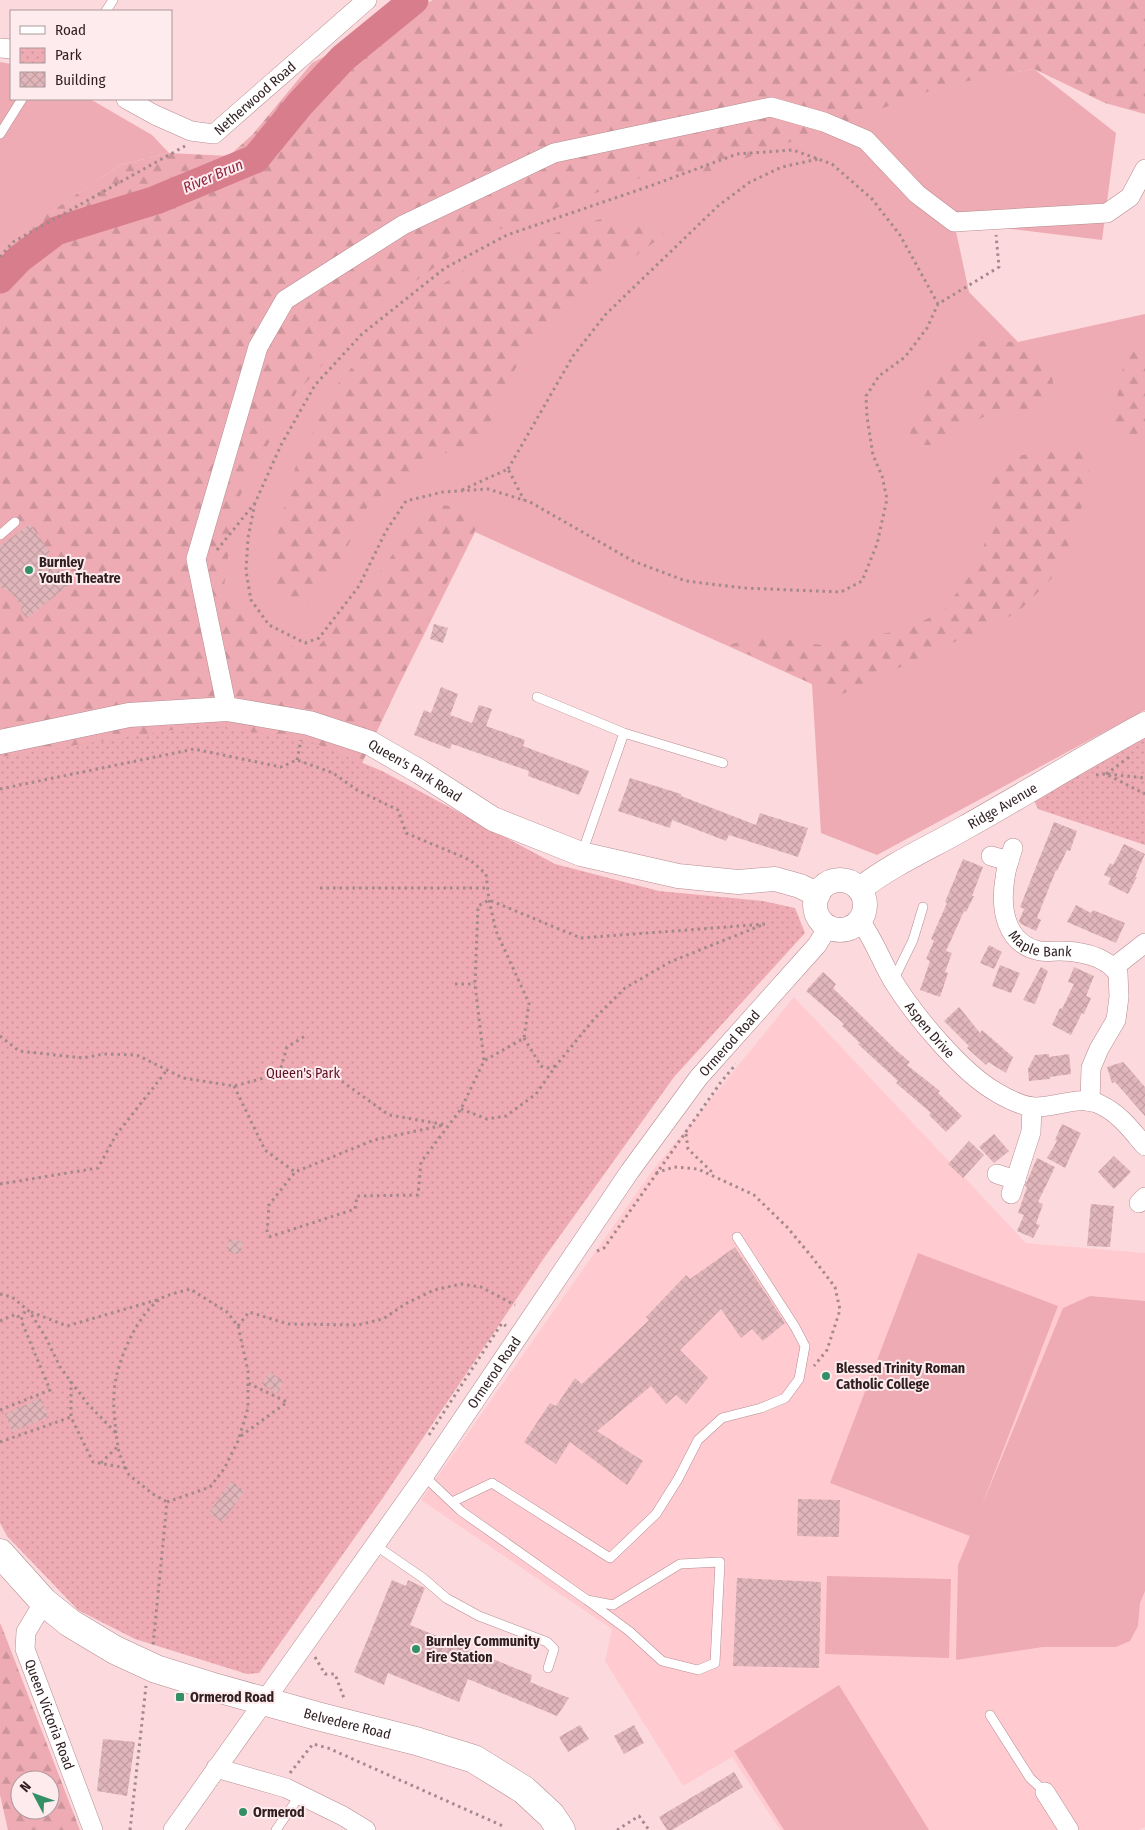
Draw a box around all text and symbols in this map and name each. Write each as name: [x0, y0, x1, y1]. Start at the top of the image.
legend: [10, 10, 172, 100]
text: Road: [55, 21, 86, 39]
text: Park: [55, 46, 82, 64]
street label: Netherwood Road: [210, 58, 299, 139]
text: Building: [55, 71, 106, 89]
water label: River Brun: [180, 155, 246, 197]
place label: Burnley Youth Theatre: [38, 554, 120, 587]
marker: Burnley Youth Theatre: [23, 564, 35, 576]
street label: Queen's Park Road: [365, 735, 465, 805]
street label: Ridge Avenue: [965, 779, 1040, 833]
street label: Maple Bank: [1005, 927, 1073, 960]
street label: Aspen Drive: [901, 998, 958, 1062]
street label: Ormerod Road: [695, 1007, 763, 1080]
park label: Queen's Park: [266, 1065, 340, 1082]
street label: Ormerod Road: [464, 1333, 524, 1412]
place label: Blessed Trinity Roman Catholic College: [836, 1360, 965, 1393]
marker: Blessed Trinity Roman Catholic College: [820, 1370, 832, 1382]
place label: Burnley Community Fire Station: [426, 1633, 540, 1666]
marker: Burnley Community Fire Station: [410, 1643, 422, 1655]
street label: Queen Victoria Road: [21, 1657, 78, 1772]
place label: Ormerod Road: [190, 1689, 274, 1706]
marker: Ormerod Road: [174, 1691, 186, 1703]
street label: Belvedere Road: [302, 1704, 393, 1743]
north arrow: [10, 1770, 60, 1820]
text: N: [16, 1778, 35, 1796]
place label: Ormerod: [253, 1804, 305, 1821]
marker: Ormerod: [237, 1806, 249, 1818]

